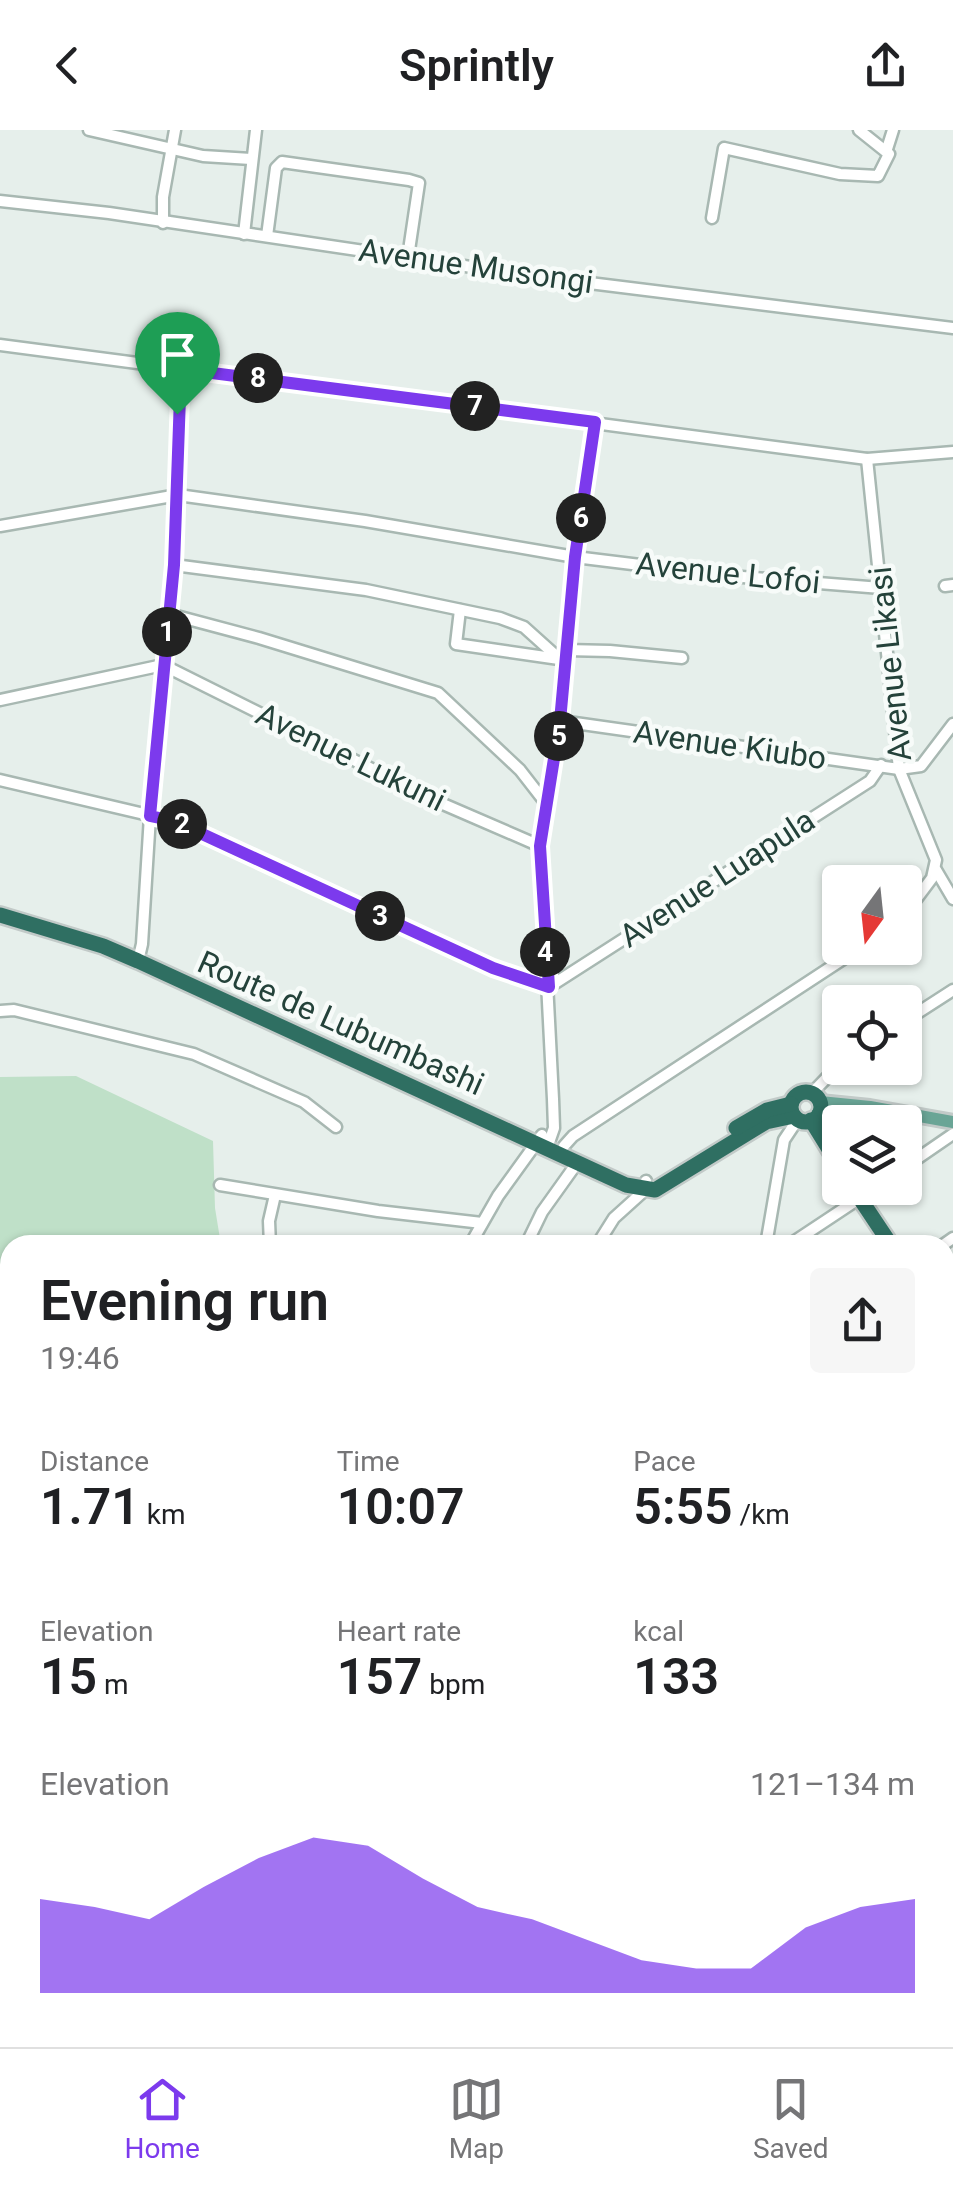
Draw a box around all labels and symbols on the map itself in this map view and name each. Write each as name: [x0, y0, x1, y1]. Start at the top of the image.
street label: Avenue Musongi: [356, 231, 596, 301]
pin: [135, 312, 220, 415]
pin: 8: [233, 353, 283, 403]
pin: 7: [450, 381, 500, 431]
pin: 6: [556, 493, 606, 543]
street label: Avenue Lofoi: [634, 544, 822, 602]
street label: Avenue Likasi: [861, 565, 919, 763]
pin: 1: [142, 607, 192, 657]
street label: Avenue Lukuni: [250, 695, 452, 819]
pin: 5: [534, 711, 584, 761]
street label: Avenue Kiubo: [631, 713, 829, 777]
pin: 2: [157, 799, 207, 849]
street label: Avenue Luapula: [612, 801, 822, 955]
north arrow: [822, 865, 922, 965]
pin: 3: [355, 891, 405, 941]
pin: 4: [520, 927, 570, 977]
street label: Route de Lubumbashi: [192, 943, 490, 1103]

